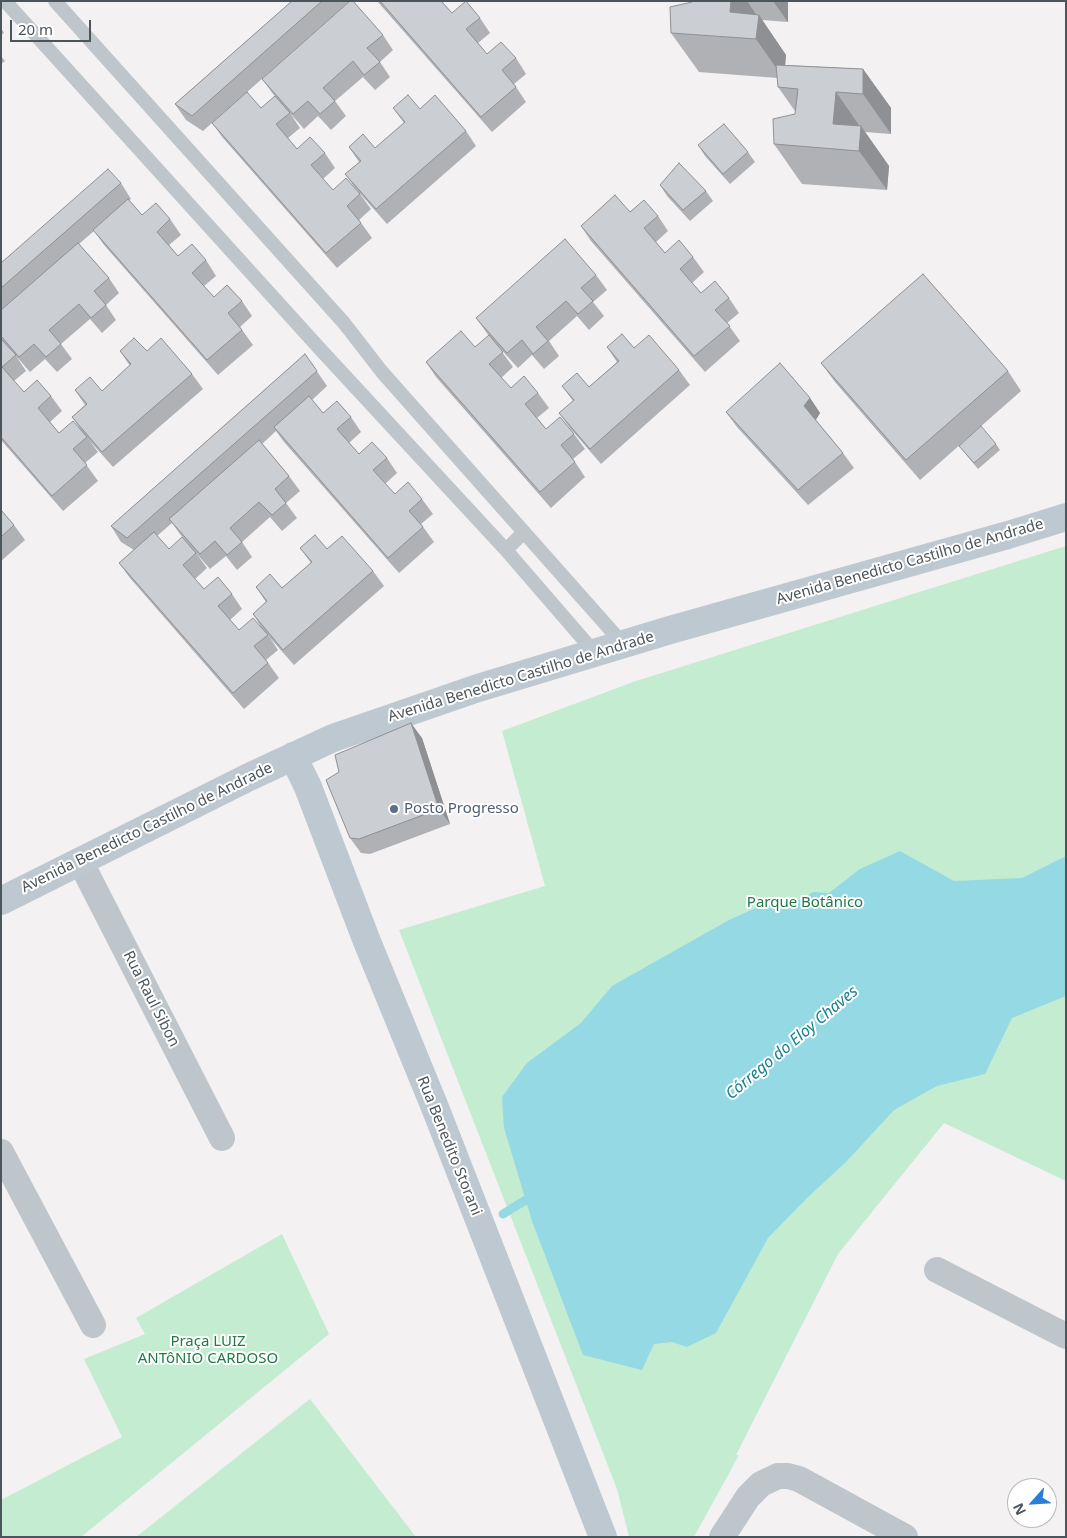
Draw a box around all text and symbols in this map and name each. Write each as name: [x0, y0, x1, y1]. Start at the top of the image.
scale bar: [12, 10, 94, 42]
text: 20 m: [18, 19, 53, 39]
street label: Avenida Benedicto Castilho de Andrade: [774, 515, 1046, 609]
street label: Avenida Benedicto Castilho de Andrade: [386, 628, 656, 726]
street label: Avenida Benedicto Castilho de Andrade: [19, 759, 275, 897]
place label: Posto Progresso: [404, 800, 519, 818]
marker: Posto Progresso: [388, 803, 400, 815]
park label: Parque Botânico: [747, 894, 863, 912]
street label: Rua Raul Sibon: [119, 948, 183, 1050]
water label: Córrego do Eloy Chaves: [722, 982, 862, 1104]
street label: Rua Benedito Storani: [413, 1074, 485, 1218]
park label: Praça LUIZ ANTôNIO CARDOSO: [138, 1333, 278, 1368]
north arrow: [1007, 1478, 1057, 1528]
text: N: [1008, 1500, 1030, 1519]

